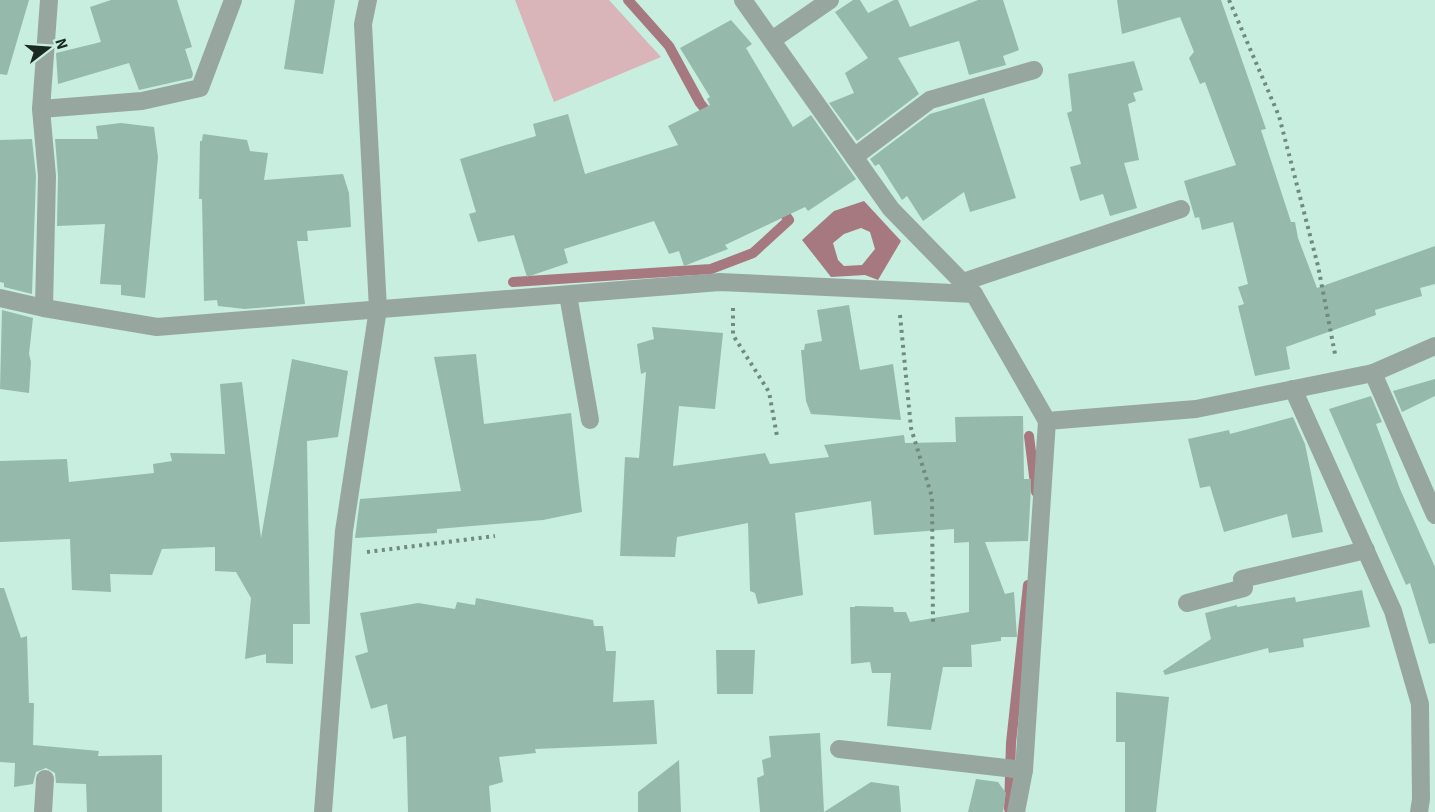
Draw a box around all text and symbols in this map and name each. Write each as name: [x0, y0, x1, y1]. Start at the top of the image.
north arrow: [18, 18, 78, 78]
text: N: [49, 36, 73, 52]

